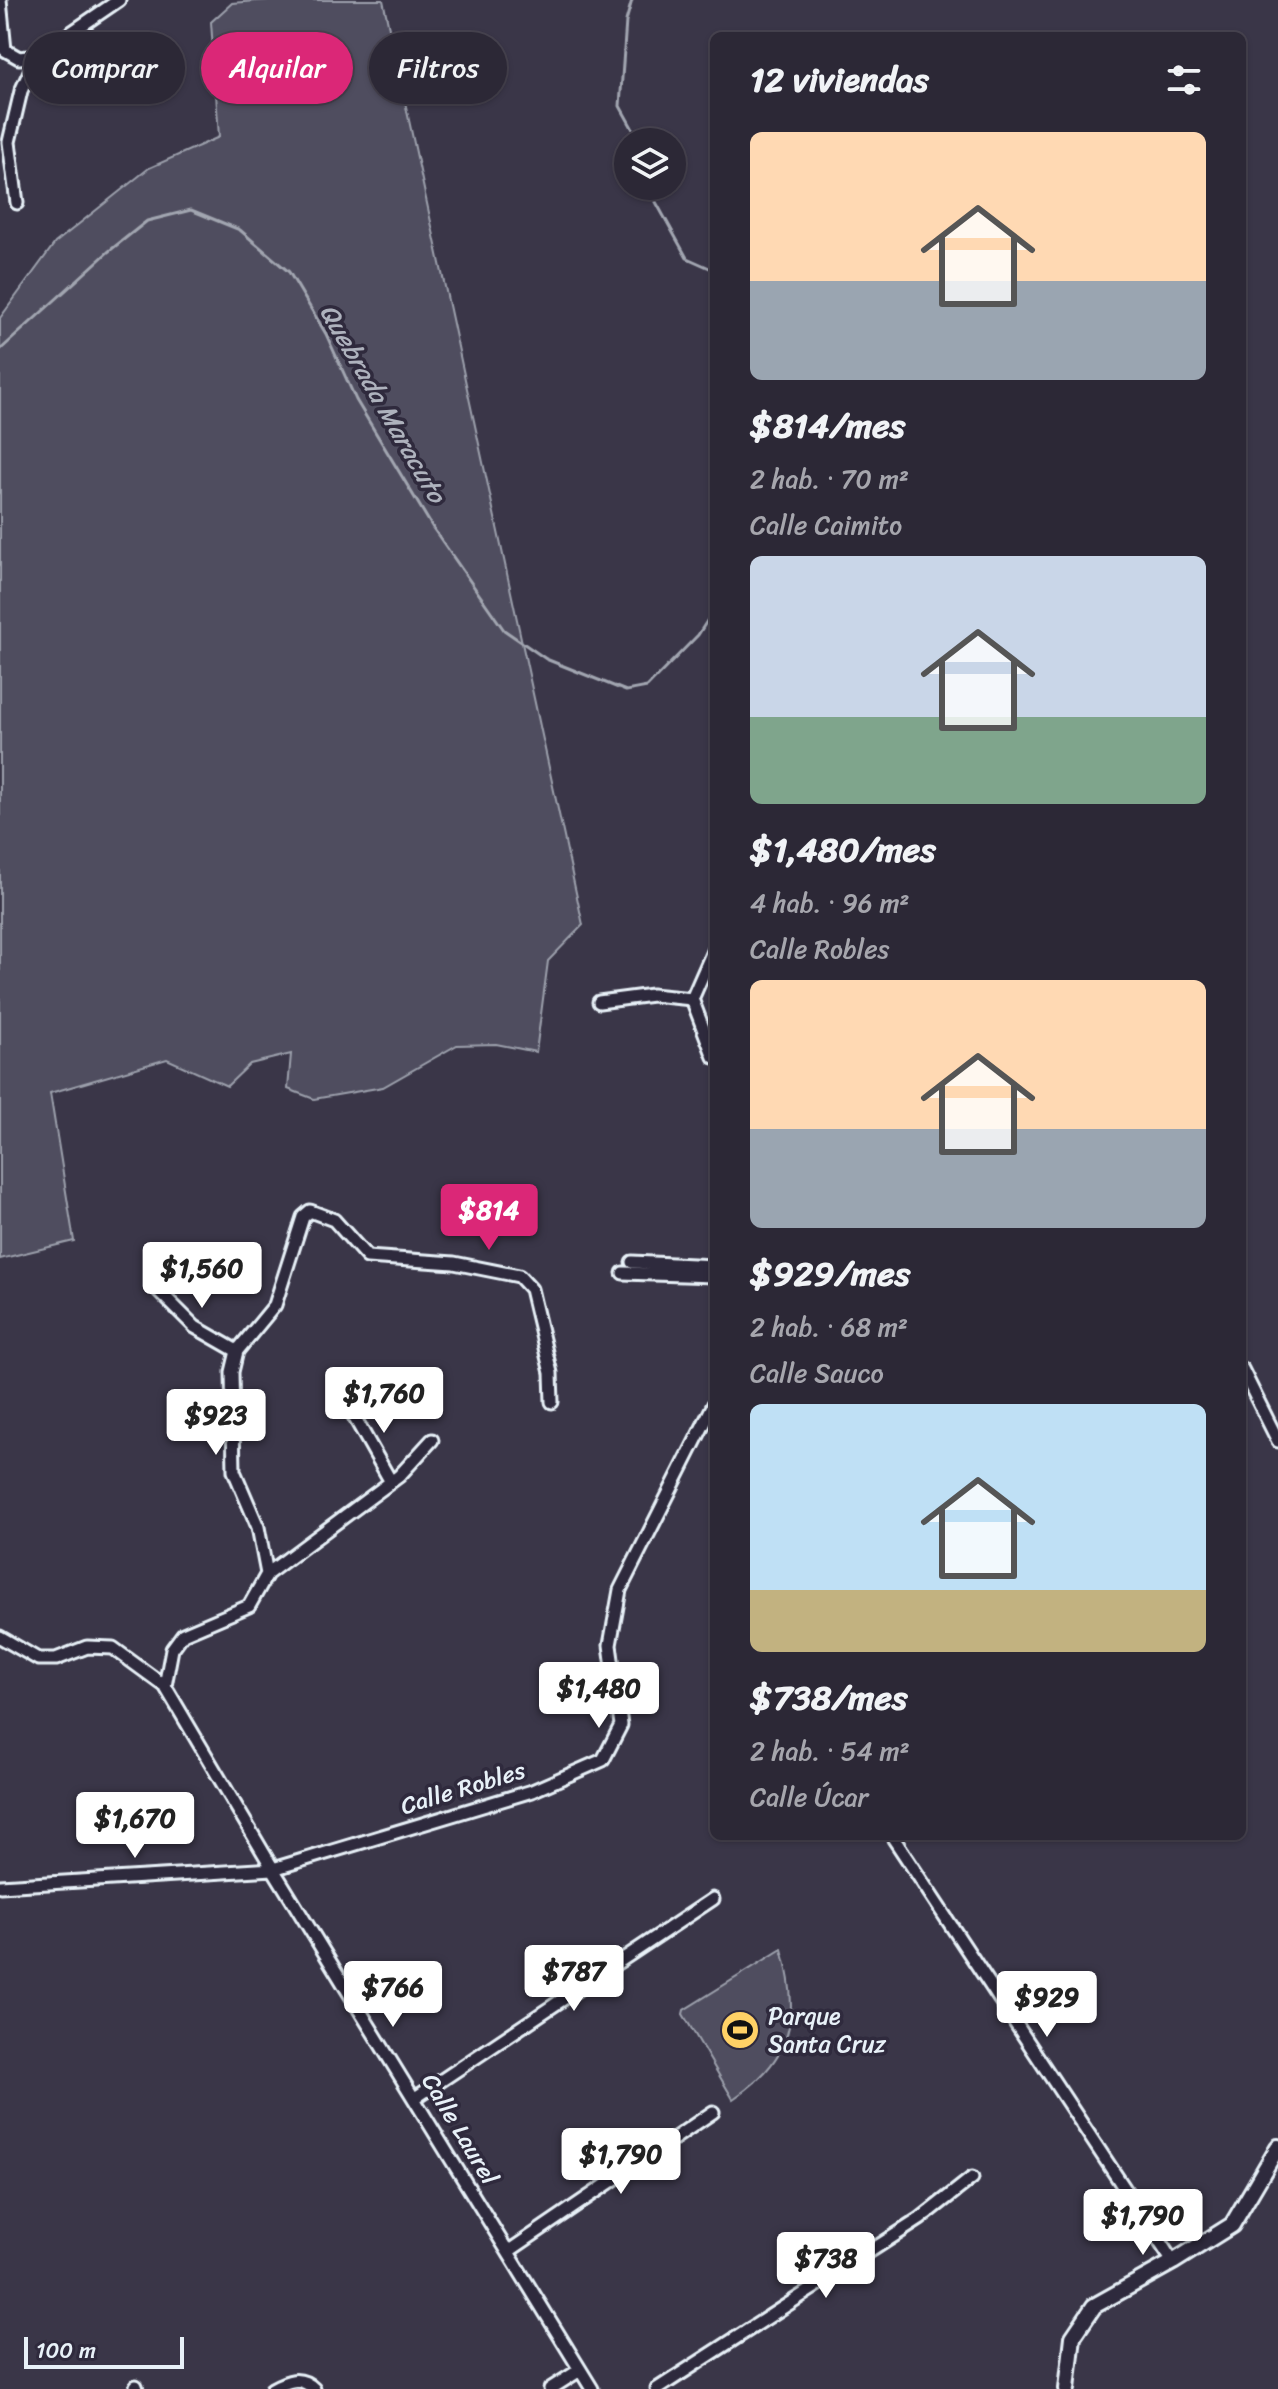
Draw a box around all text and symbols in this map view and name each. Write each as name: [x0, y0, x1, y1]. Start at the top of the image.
chip: Comprar: [24, 32, 185, 104]
chip: Alquilar: [201, 32, 353, 104]
chip: Filtros: [369, 32, 507, 104]
text: 12 viviendas: [750, 50, 929, 110]
icon: filters: [1162, 58, 1206, 102]
map controls: [614, 128, 686, 200]
button: layers: [614, 128, 686, 200]
icon: home: [906, 184, 1050, 328]
water label: Quebrada Maracuto: [307, 294, 460, 513]
text: $814/mes: [750, 396, 905, 456]
text: 2 hab. · 70 m²: [750, 456, 909, 502]
text: Calle Caimito: [750, 502, 902, 548]
icon: home: [906, 608, 1050, 752]
text: $1,480/mes: [750, 820, 936, 880]
text: 4 hab. · 96 m²: [750, 880, 910, 926]
text: Calle Robles: [750, 926, 890, 972]
icon: home: [906, 1032, 1050, 1176]
pin: $814: [442, 1184, 536, 1252]
text: $814: [459, 1187, 519, 1233]
pin: $1,560: [137, 1242, 267, 1310]
text: $929/mes: [750, 1244, 910, 1304]
text: $1,560: [161, 1245, 243, 1291]
text: 2 hab. · 68 m²: [750, 1304, 908, 1350]
text: Calle Sauco: [750, 1350, 884, 1396]
pin: $1,760: [319, 1367, 449, 1435]
text: $1,760: [343, 1370, 425, 1416]
pin: $923: [169, 1389, 263, 1457]
text: $923: [185, 1392, 247, 1438]
icon: home: [906, 1456, 1050, 1600]
pin: $1,480: [534, 1662, 664, 1730]
text: $1,480: [557, 1665, 641, 1711]
text: $738/mes: [750, 1668, 908, 1728]
text: 2 hab. · 54 m²: [750, 1728, 910, 1774]
street label: Calle Robles: [395, 1749, 531, 1827]
text: Calle Úcar: [750, 1774, 868, 1820]
pin: $1,670: [70, 1792, 200, 1860]
text: $1,670: [94, 1795, 176, 1841]
pin: $787: [527, 1945, 621, 2013]
text: $787: [543, 1948, 605, 1994]
pin: $766: [346, 1961, 440, 2029]
text: $766: [362, 1964, 424, 2010]
pin: $929: [1000, 1971, 1094, 2039]
text: $929: [1015, 1974, 1079, 2020]
place label: Parque Santa Cruz: [768, 1995, 887, 2065]
sports icon: Parque Santa Cruz: [719, 2009, 761, 2051]
street label: Calle Laurel: [410, 2065, 511, 2194]
pin: $1,790: [556, 2128, 686, 2196]
text: $1,790: [580, 2131, 662, 2177]
pin: $1,790: [1078, 2189, 1208, 2257]
text: $1,790: [1102, 2192, 1184, 2238]
pin: $738: [779, 2232, 873, 2300]
text: $738: [795, 2235, 857, 2281]
text: 100 m: [36, 2331, 96, 2370]
scale bar: [24, 2333, 184, 2369]

